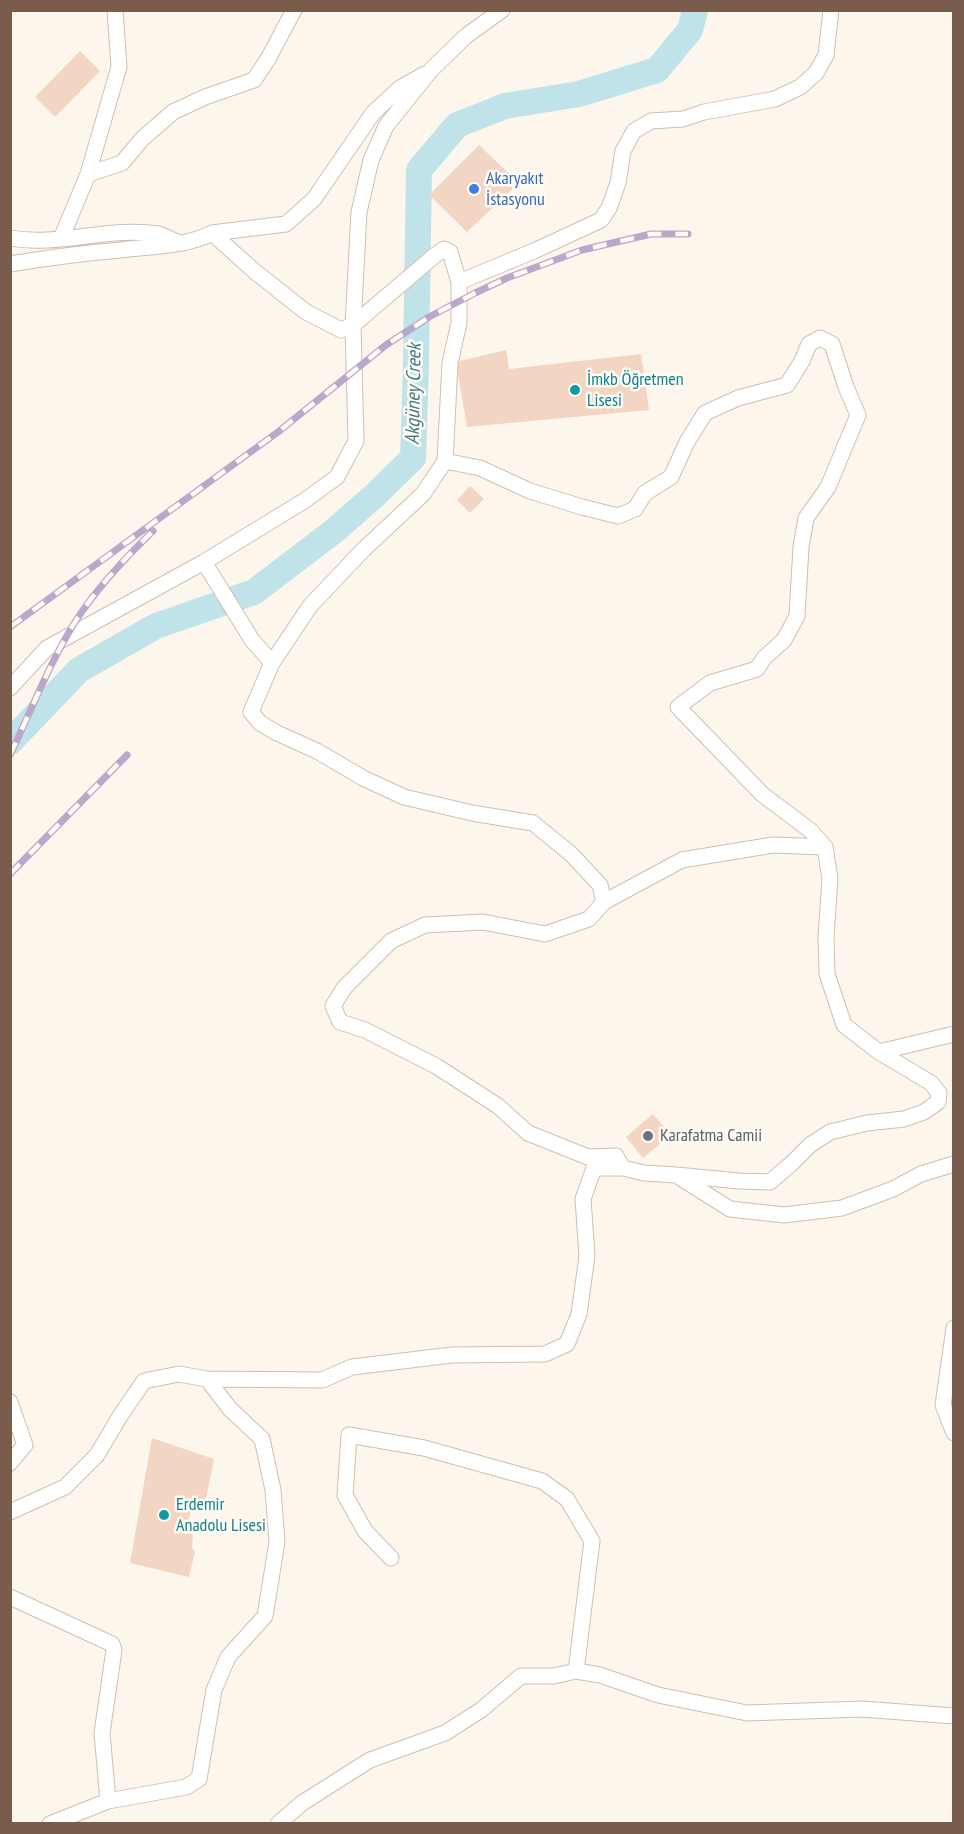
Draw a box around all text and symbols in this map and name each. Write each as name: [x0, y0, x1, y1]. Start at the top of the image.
place label: Akaryakıt İstasyonu: [486, 168, 545, 210]
marker: Akaryakıt İstasyonu: [467, 182, 481, 196]
water label: Akgüney Creek: [401, 343, 427, 445]
place label: İmkb Öğretmen Lisesi: [587, 369, 684, 412]
marker: İmkb Öğretmen Lisesi: [568, 383, 582, 397]
place label: Karafatma Camii: [660, 1125, 762, 1147]
marker: Karafatma Camii: [641, 1129, 655, 1143]
place label: Erdemir Anadolu Lisesi: [176, 1494, 266, 1537]
marker: Erdemir Anadolu Lisesi: [157, 1508, 171, 1522]

